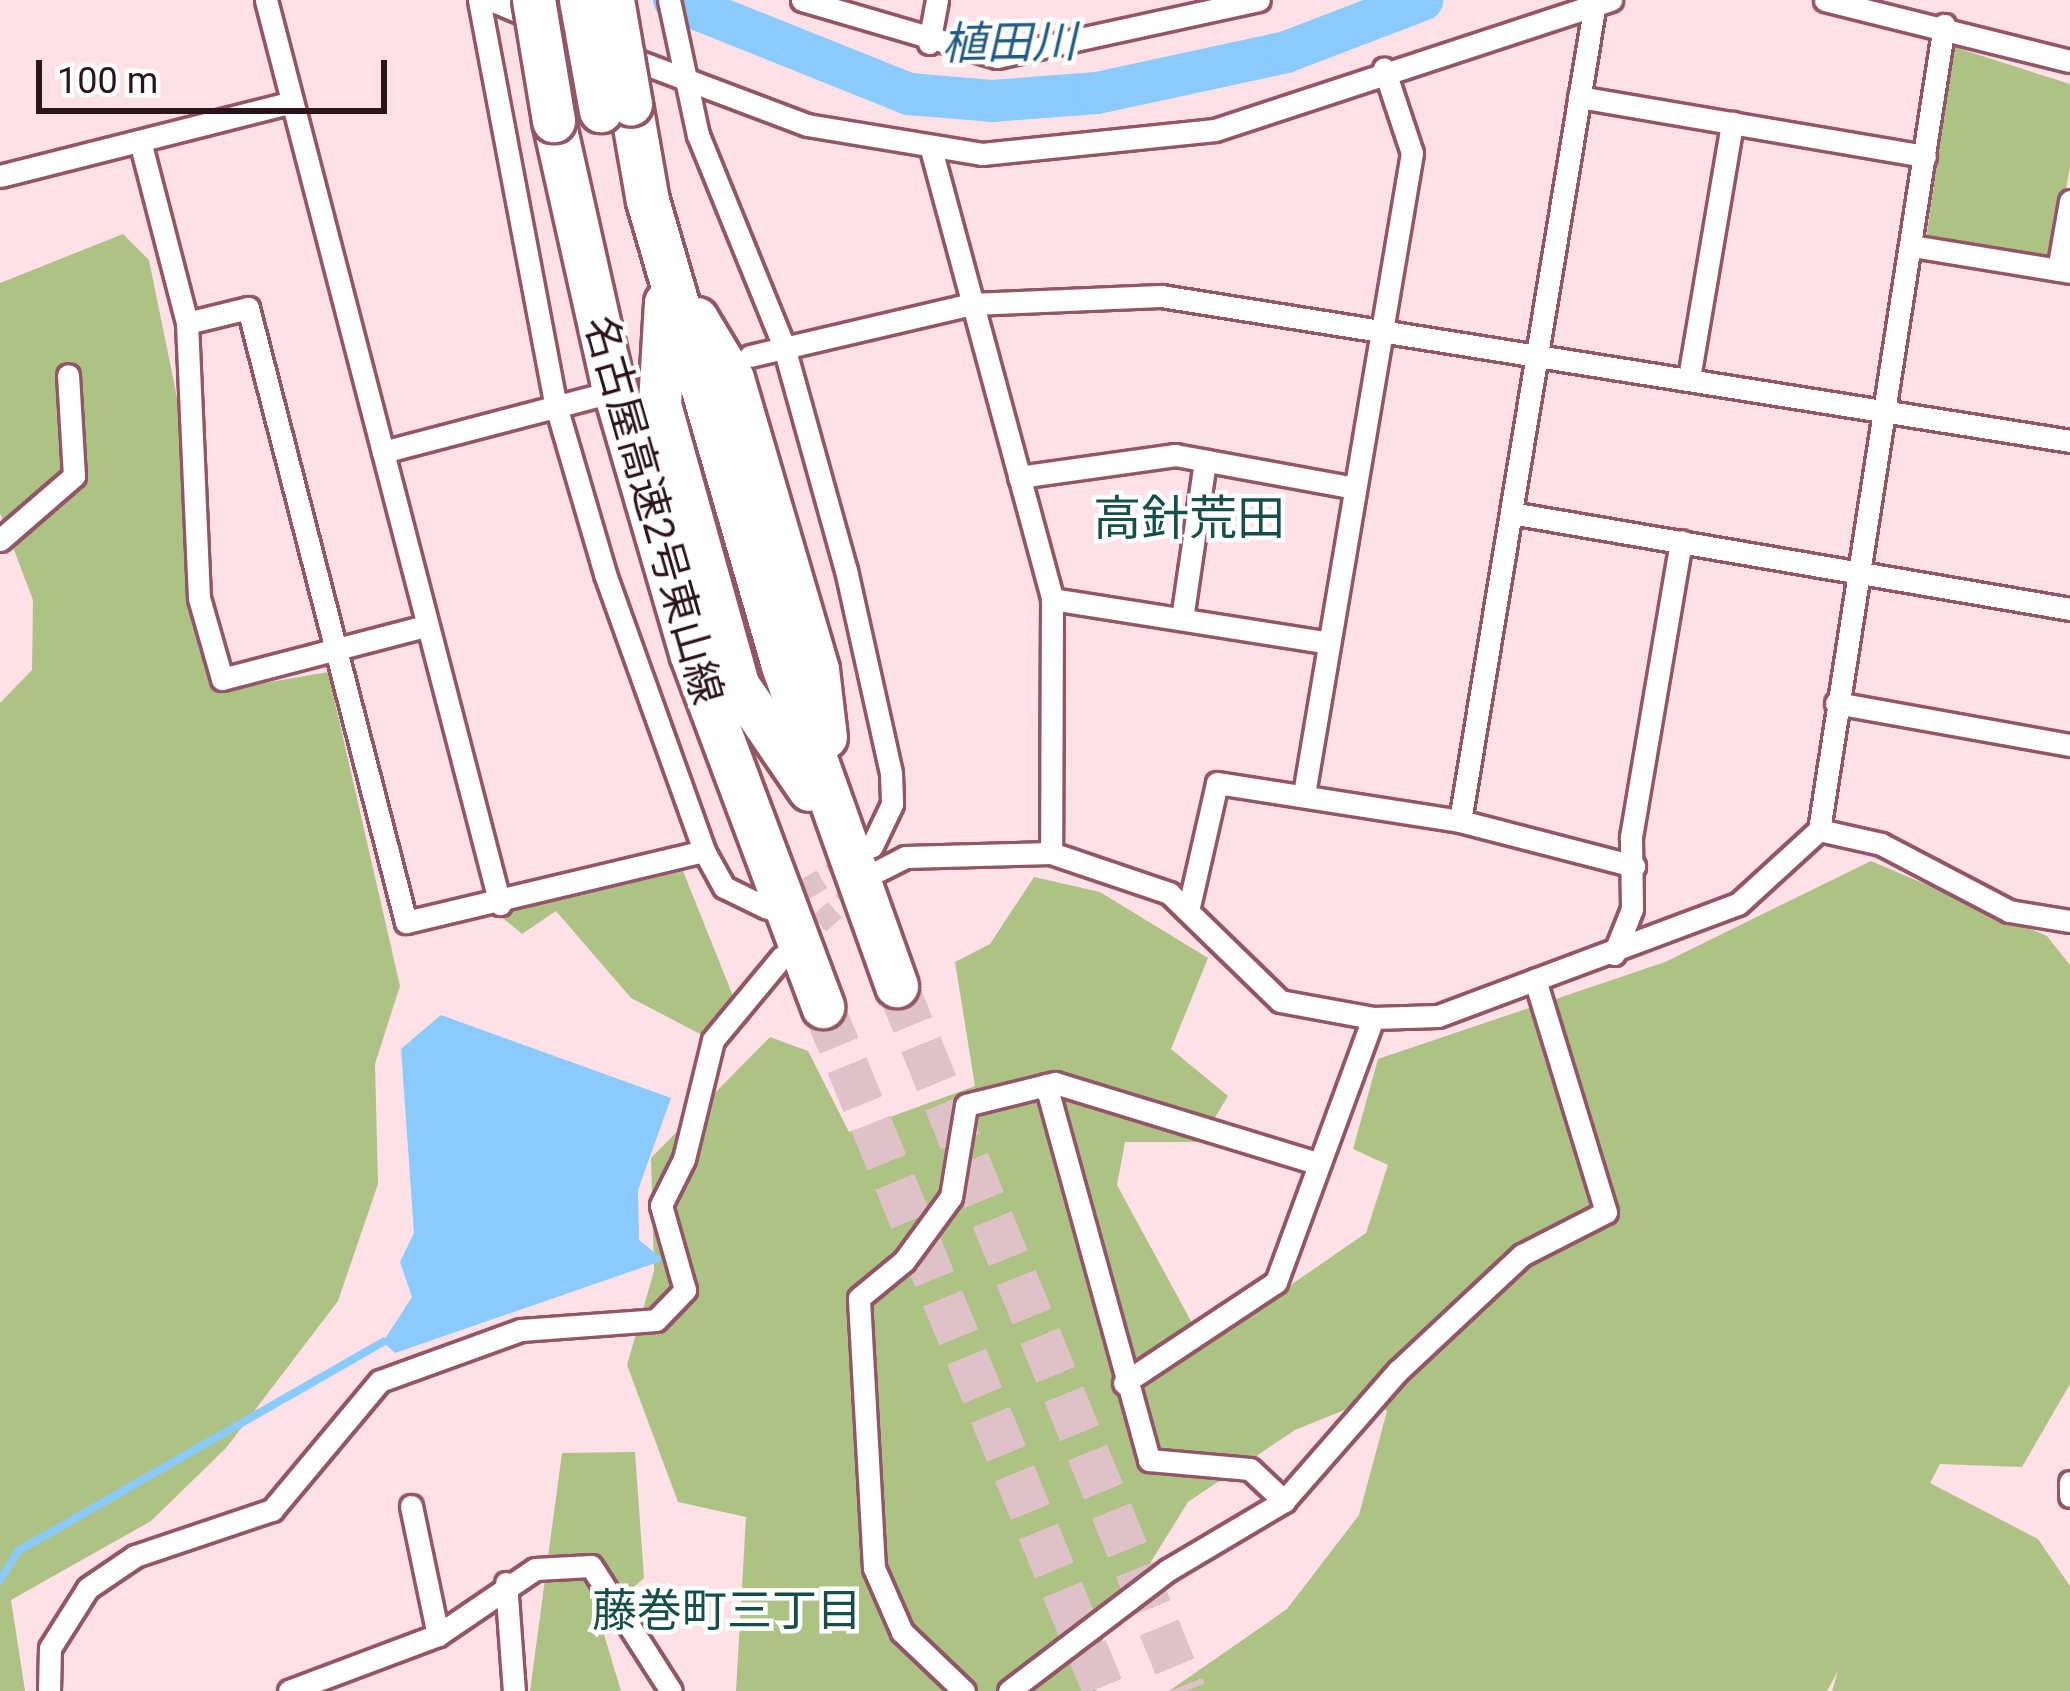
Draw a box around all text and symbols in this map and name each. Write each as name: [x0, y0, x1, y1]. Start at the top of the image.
water label: 植田川: [941, 15, 1077, 71]
scale bar: [42, 36, 393, 110]
text: 100 m: [57, 60, 158, 102]
street label: 名古屋高速2号東山線: [573, 310, 733, 710]
district label: 高針荒田: [1093, 490, 1285, 548]
district label: 藤巻町三丁目: [592, 1584, 862, 1638]

